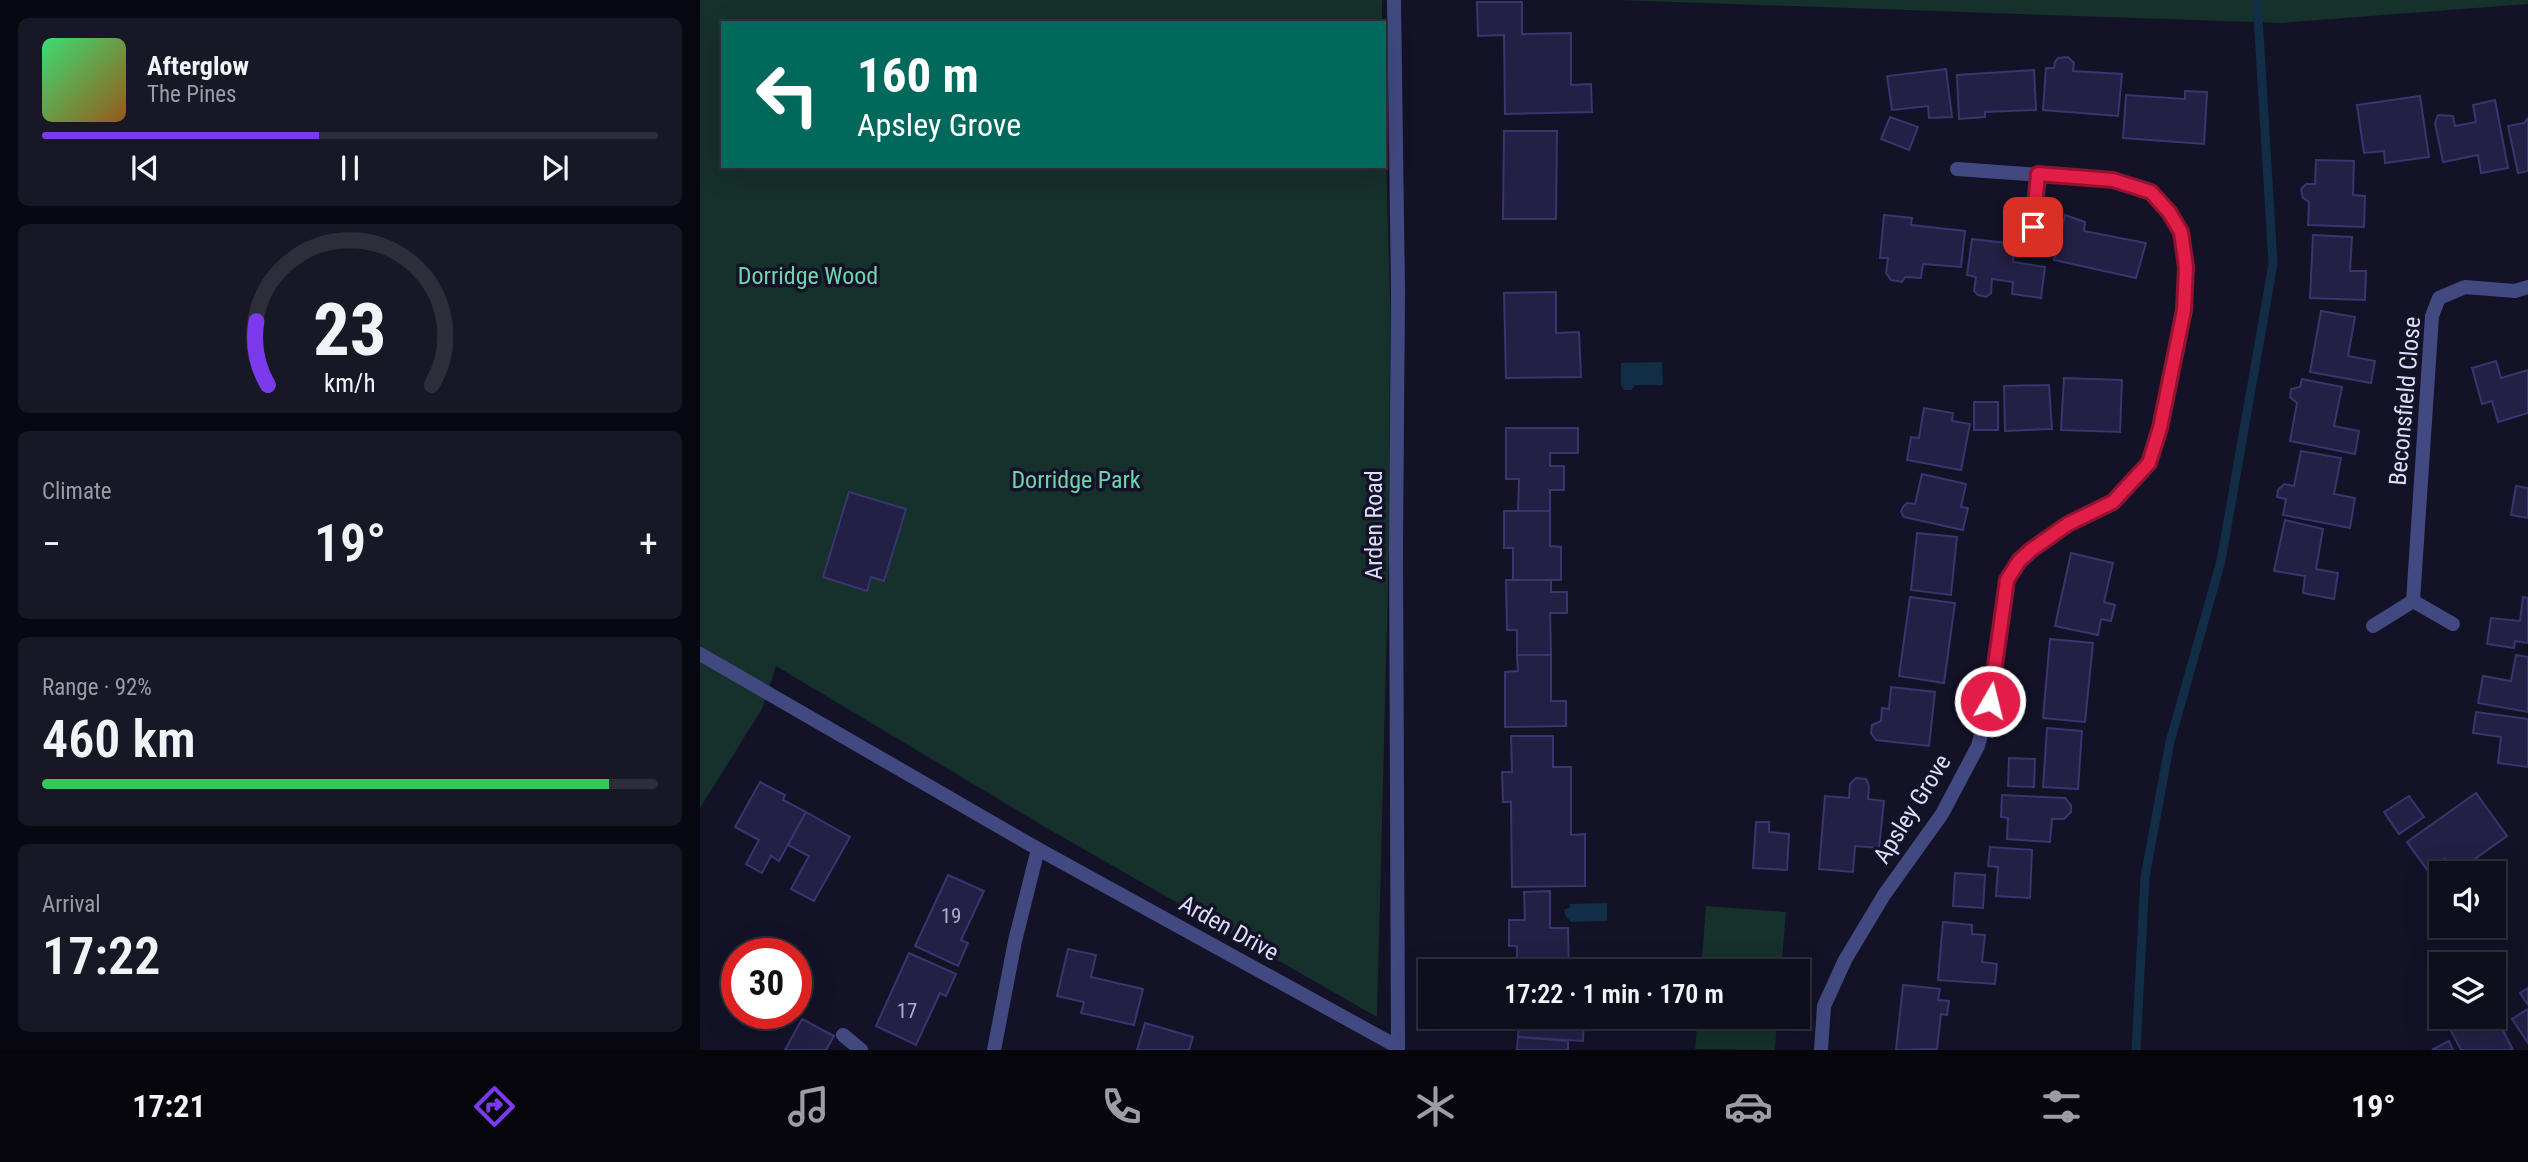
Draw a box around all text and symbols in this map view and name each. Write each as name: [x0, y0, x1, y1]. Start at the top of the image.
text: 160 m: [857, 47, 979, 104]
icon: left: [742, 49, 833, 140]
text: Afterglow: [147, 51, 249, 81]
text: The Pines: [147, 81, 237, 108]
text: Apsley Grove: [857, 106, 1021, 144]
icon: previous: [126, 149, 164, 187]
icon: pause: [331, 149, 369, 187]
icon: next: [536, 149, 574, 187]
pin: [2003, 197, 2063, 257]
icon: arrive: [2014, 208, 2052, 246]
park label: Dorridge Wood: [738, 262, 878, 290]
text: 23: [313, 287, 387, 373]
street label: Beconsfield Close: [2384, 315, 2426, 487]
text: km/h: [324, 368, 376, 397]
park label: Dorridge Park: [1011, 466, 1141, 494]
street label: Arden Road: [1360, 470, 1388, 580]
text: Climate: [42, 478, 112, 505]
text: 19°: [314, 513, 386, 574]
text: −: [42, 522, 61, 566]
text: +: [639, 522, 658, 566]
position arrow: [1953, 664, 2027, 738]
text: Range · 92%: [42, 674, 152, 701]
text: 460 km: [42, 709, 196, 770]
street label: Apsley Grove: [1867, 749, 1957, 869]
map controls: [2429, 861, 2506, 1029]
button: sound: [2429, 861, 2506, 938]
street label: Arden Drive: [1174, 889, 1284, 967]
text: Arrival: [42, 891, 101, 918]
house number: 19: [941, 904, 961, 928]
text: 17:22: [42, 926, 160, 987]
speed limit sign: 30: [721, 938, 812, 1029]
button: layers: [2429, 952, 2506, 1029]
text: 17:22 · 1 min · 170 m: [1504, 979, 1724, 1009]
house number: 17: [897, 999, 917, 1023]
icon: directions: [470, 1082, 519, 1131]
icon: music: [784, 1082, 833, 1131]
icon: phone: [1097, 1082, 1146, 1131]
icon: climate: [1411, 1082, 1460, 1131]
icon: car: [1724, 1082, 1773, 1131]
icon: filters: [2037, 1082, 2086, 1131]
text: 17:21: [132, 1087, 206, 1125]
text: 19°: [2351, 1087, 2396, 1125]

